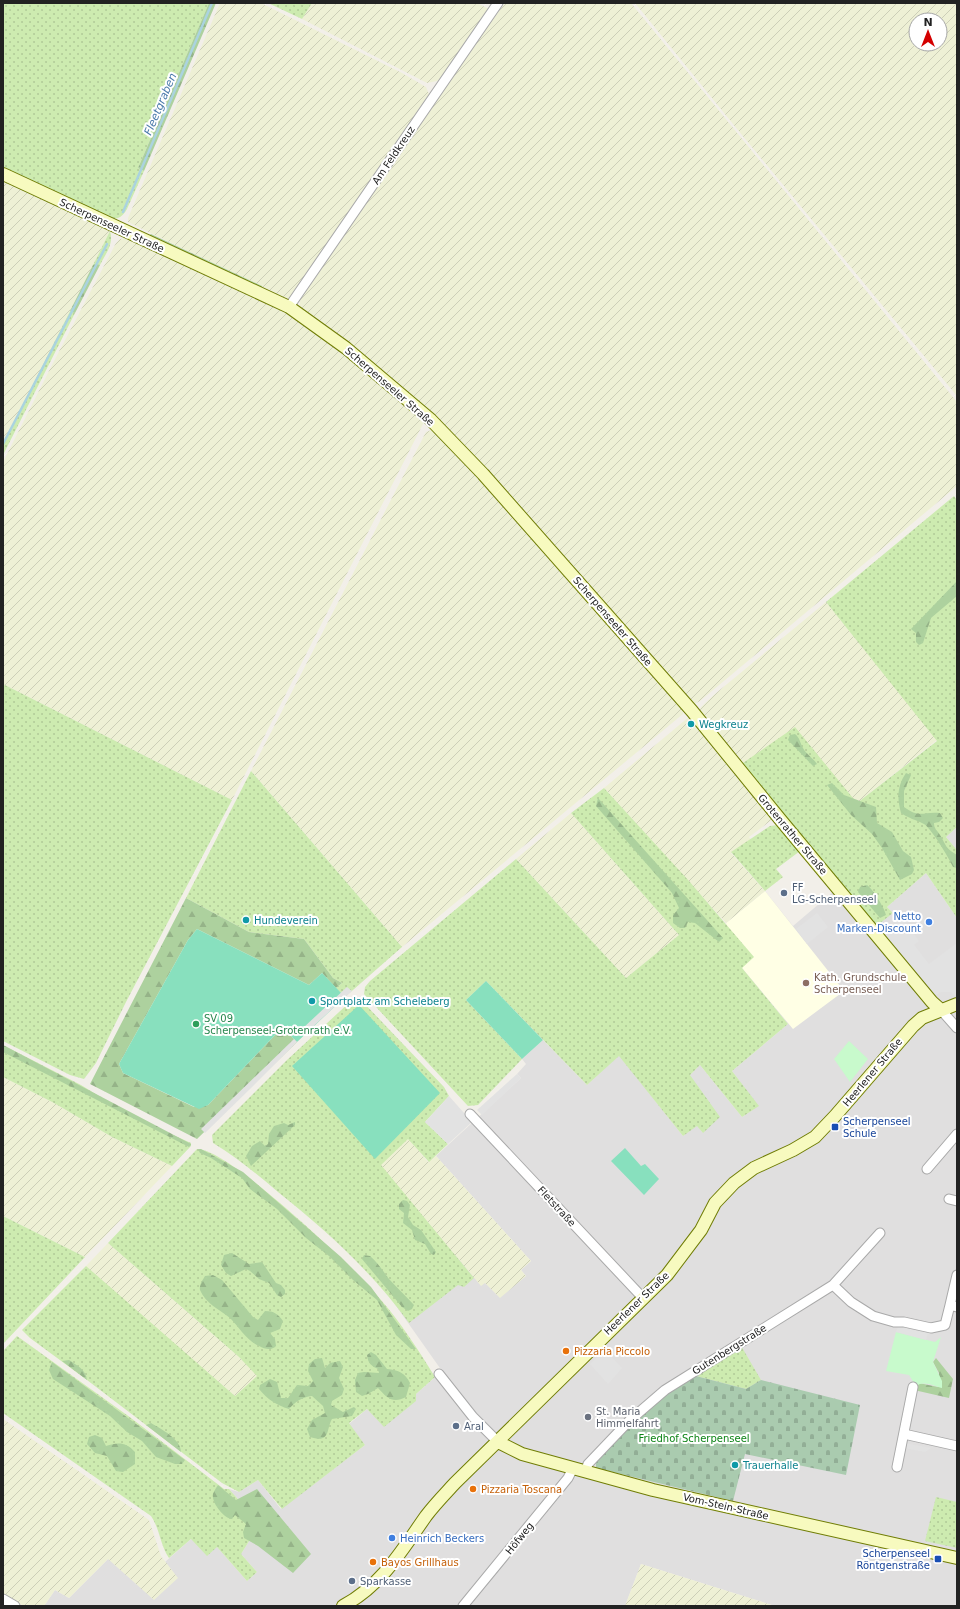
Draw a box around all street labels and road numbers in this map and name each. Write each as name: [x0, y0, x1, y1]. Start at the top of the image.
street label: Am Feldkreuz: [370, 124, 417, 186]
street label: Scherpenseeler Straße: [58, 196, 166, 255]
street label: Scherpenseeler Straße: [343, 345, 436, 428]
street label: Scherpenseeler Straße: [571, 575, 654, 668]
street label: Grotenrather Straße: [756, 792, 829, 877]
street label: Heerlener Straße: [841, 1036, 904, 1109]
street label: Fletstraße: [535, 1184, 578, 1229]
street label: Heerlener Straße: [602, 1270, 671, 1337]
street label: Gutenbergstraße: [690, 1322, 768, 1377]
street label: Vom-Stein-Straße: [682, 1491, 770, 1522]
street label: Höfweg: [503, 1520, 536, 1556]

